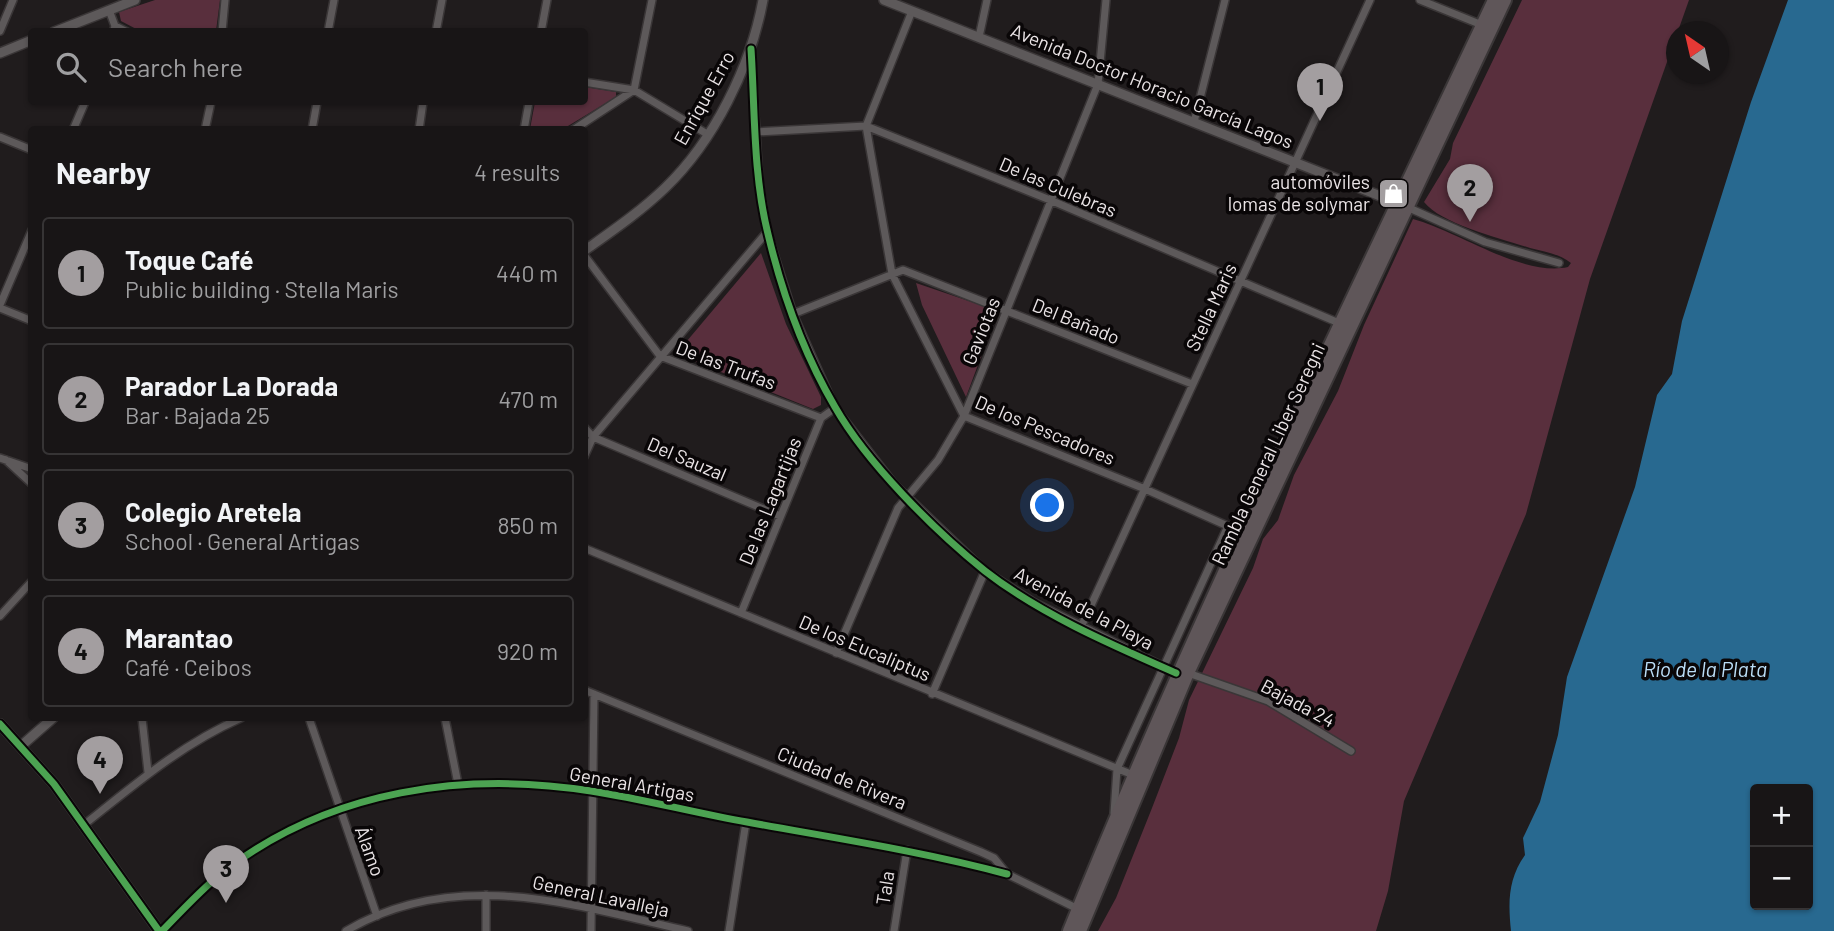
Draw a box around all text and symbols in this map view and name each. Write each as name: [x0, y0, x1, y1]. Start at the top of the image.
street label: Avenida Doctor Horacio García Lagos: [1008, 18, 1297, 153]
north arrow: [1666, 21, 1729, 84]
search box: [28, 28, 588, 105]
street label: Enrique Erro: [668, 47, 739, 149]
icon: search: [52, 48, 90, 86]
text: Search here: [108, 51, 243, 82]
pin: 1: [1297, 63, 1343, 121]
street label: De las Culebras: [996, 152, 1120, 222]
text: Nearby: [56, 154, 151, 190]
text: 4 results: [474, 158, 560, 186]
pin: 2: [1447, 164, 1493, 222]
place label: automóviles lomas de solymar: [1228, 170, 1370, 215]
shop icon: automóviles lomas de solymar: [1376, 176, 1410, 210]
text: Toque Café: [125, 244, 253, 275]
text: 1: [77, 259, 85, 287]
text: 440 m: [496, 259, 558, 287]
street label: Stella Maris: [1180, 259, 1241, 354]
text: Public building · Stella Maris: [125, 275, 399, 303]
street label: Del Bañado: [1029, 293, 1123, 348]
street label: Gaviotas: [957, 294, 1004, 368]
street label: De las Trufas: [673, 335, 779, 394]
street label: Rambla General Liber Seregni: [1206, 339, 1329, 568]
text: Parador La Dorada: [125, 370, 338, 401]
text: 2: [75, 385, 87, 413]
text: 470 m: [499, 385, 558, 413]
street label: De los Pescadores: [972, 390, 1119, 469]
text: Bar · Bajada 25: [125, 401, 270, 429]
street label: Del Sauzal: [644, 432, 730, 485]
street label: De las Lagartijas: [733, 434, 806, 568]
your location: [1030, 488, 1064, 522]
text: Colegio Aretela: [125, 496, 302, 527]
text: 3: [75, 511, 87, 539]
text: 850 m: [498, 511, 558, 539]
text: School · General Artigas: [125, 527, 360, 555]
street label: Avenida de la Playa: [1011, 561, 1158, 654]
street label: De los Eucaliptus: [796, 609, 934, 686]
text: Marantao: [125, 622, 233, 653]
text: 4: [74, 637, 88, 665]
text: 920 m: [497, 637, 558, 665]
text: Café · Ceibos: [125, 653, 252, 681]
water label: Río de la Plata: [1643, 656, 1767, 681]
street label: Bajada 24: [1257, 674, 1339, 732]
pin: 4: [77, 736, 123, 794]
street label: Ciudad de Rivera: [774, 741, 910, 814]
street label: General Artigas: [568, 761, 696, 806]
map controls: [1750, 784, 1813, 910]
button: +: [1750, 784, 1813, 847]
street label: Álamo: [351, 823, 390, 879]
pin: 3: [203, 845, 249, 903]
button: −: [1750, 847, 1813, 910]
street label: Tala: [870, 869, 899, 907]
street label: General Lavalleja: [531, 870, 671, 921]

